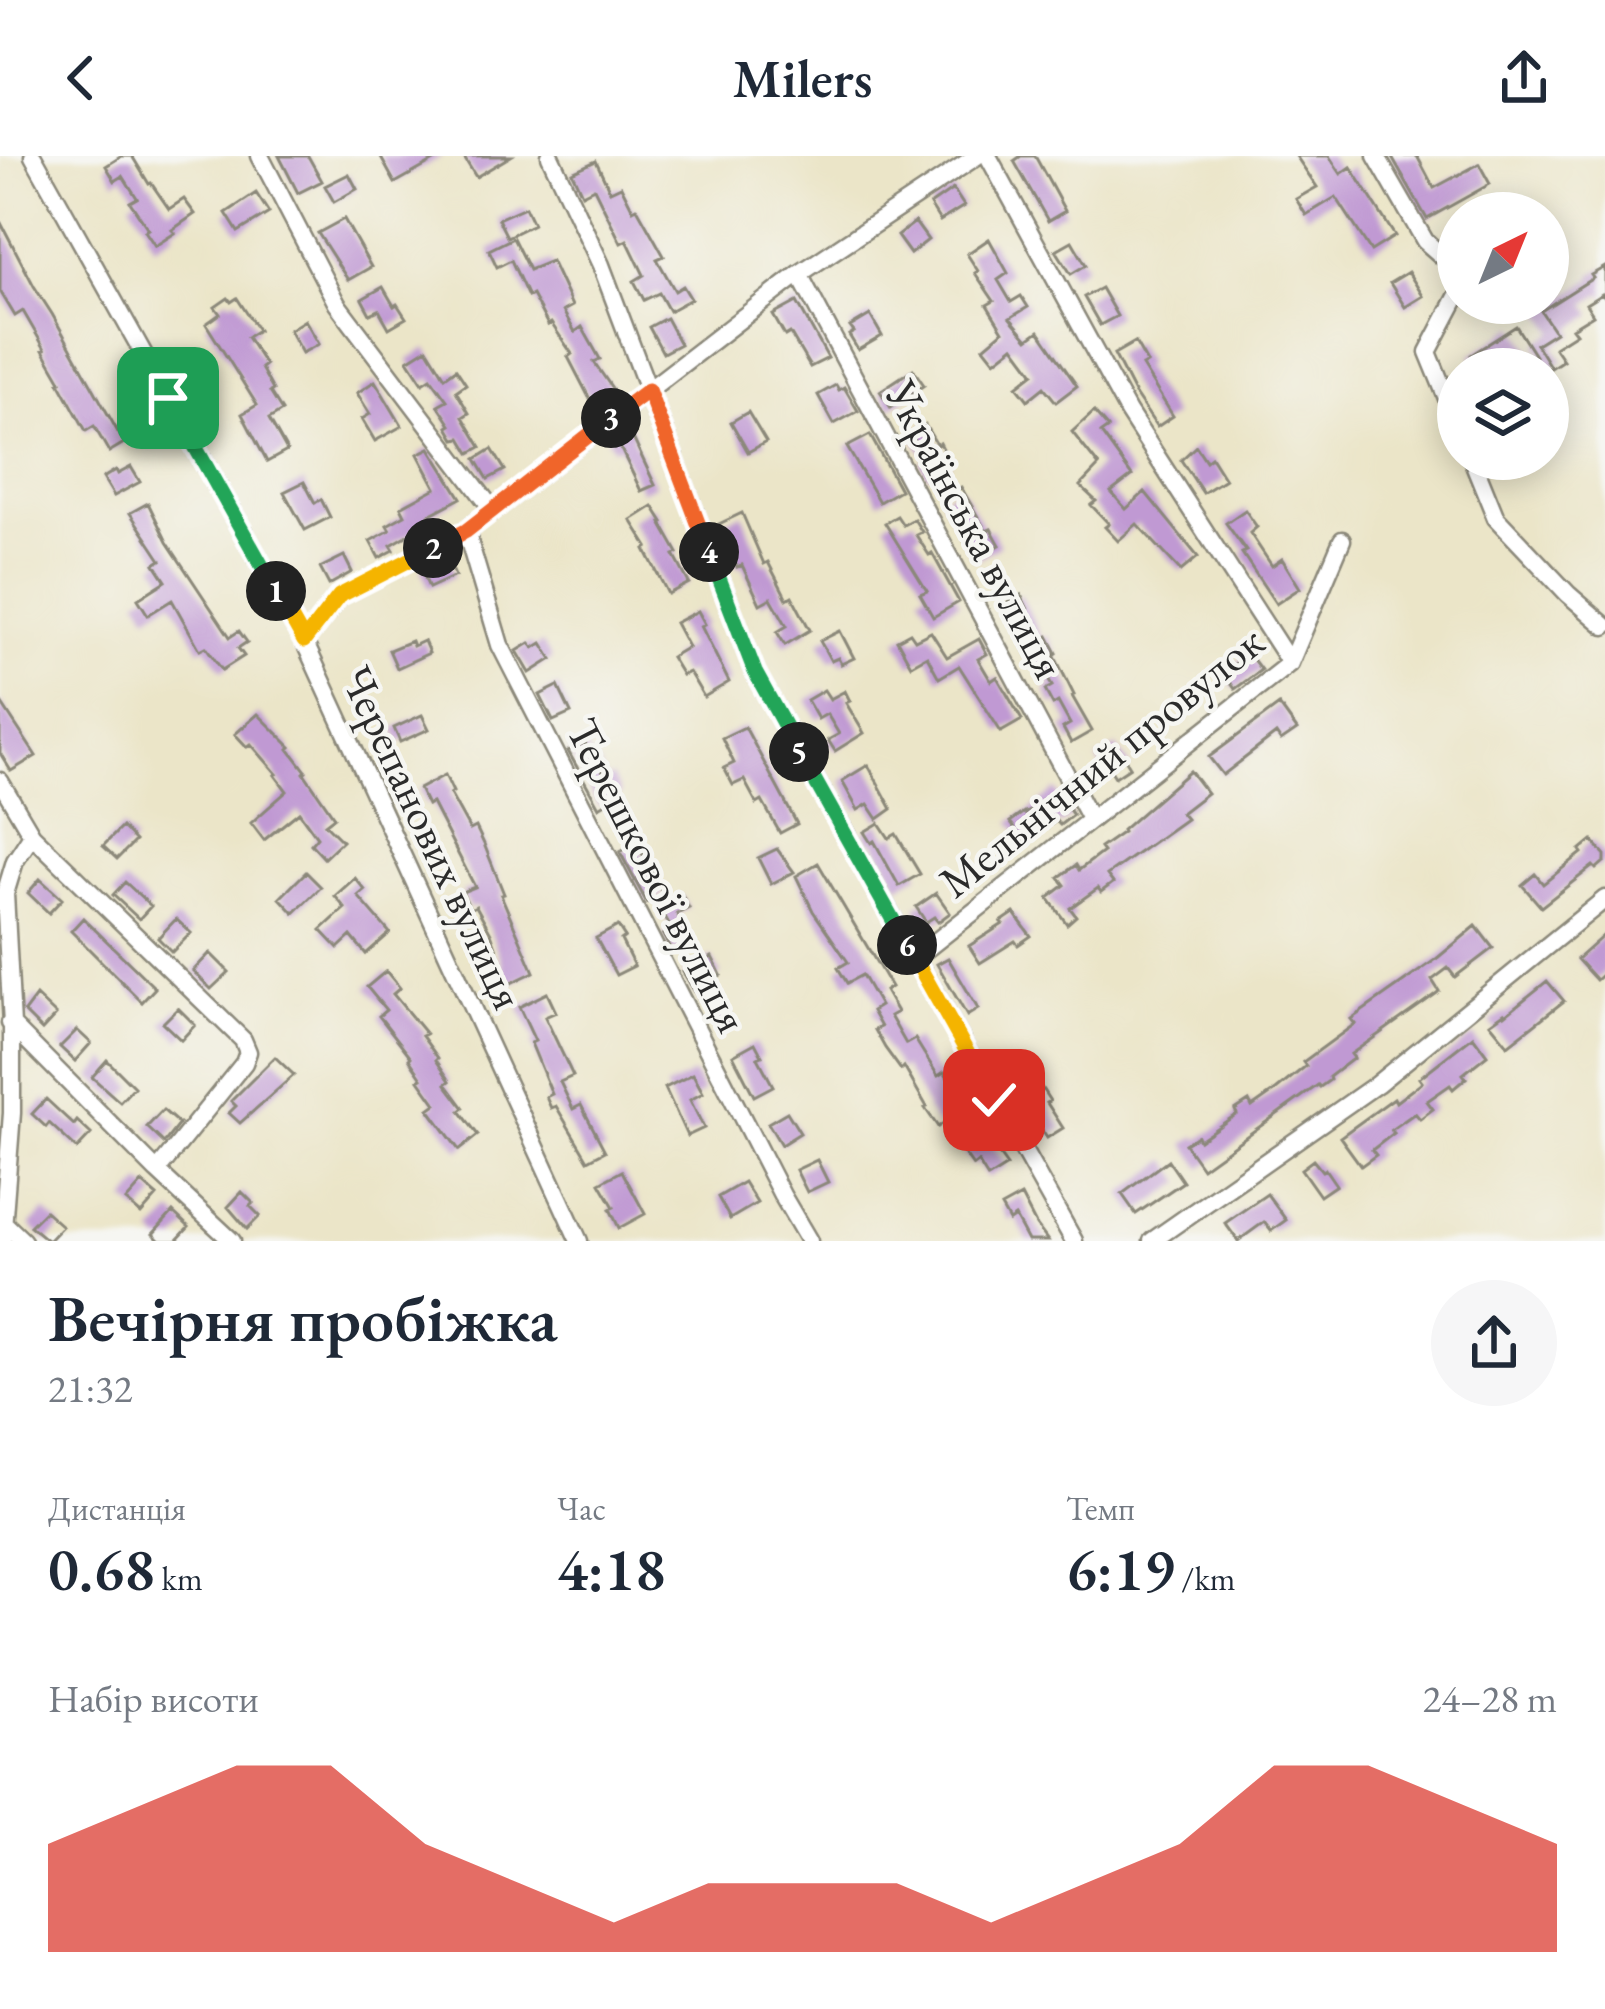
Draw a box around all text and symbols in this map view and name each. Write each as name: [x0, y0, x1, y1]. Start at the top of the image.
text: Milers: [732, 43, 873, 113]
icon: back: [48, 45, 114, 111]
icon: share: [1491, 45, 1557, 111]
north arrow: [1437, 192, 1569, 324]
map controls: [1437, 192, 1569, 480]
pin: [117, 347, 219, 449]
button: layers: [1437, 348, 1569, 480]
icon: arrive: [135, 365, 201, 431]
street label: Українська вулиця: [873, 369, 1079, 688]
pin: 3: [581, 388, 641, 448]
text: 3: [602, 396, 620, 439]
pin: 2: [403, 518, 463, 578]
pin: 4: [679, 522, 739, 582]
text: 2: [424, 526, 442, 569]
text: 4: [700, 530, 718, 573]
pin: 1: [246, 561, 306, 621]
text: 1: [267, 569, 285, 612]
street label: Мельнiчний провулок: [927, 612, 1275, 910]
street label: Черепанових вулиця: [328, 656, 538, 1018]
street label: Терешкової вулиця: [554, 708, 762, 1042]
pin: 5: [769, 722, 829, 782]
text: 5: [790, 730, 808, 773]
pin: 6: [877, 915, 937, 975]
text: 6: [898, 923, 916, 966]
pin: [943, 1049, 1045, 1151]
icon: check: [961, 1067, 1027, 1133]
text: Вечірня пробіжка: [48, 1275, 557, 1361]
button: share: [1431, 1280, 1557, 1406]
text: 21:32: [48, 1363, 133, 1414]
text: Дистанція: [48, 1487, 186, 1530]
text: Час: [557, 1487, 606, 1530]
text: Темп: [1066, 1487, 1135, 1530]
text: 0.68: [48, 1530, 155, 1608]
text: 4:18: [557, 1530, 666, 1608]
text: 6:19: [1066, 1530, 1175, 1608]
text: km: [155, 1557, 203, 1600]
text: /km: [1175, 1557, 1236, 1600]
text: Набір висоти: [48, 1673, 259, 1724]
text: 24–28 m: [1423, 1673, 1557, 1724]

